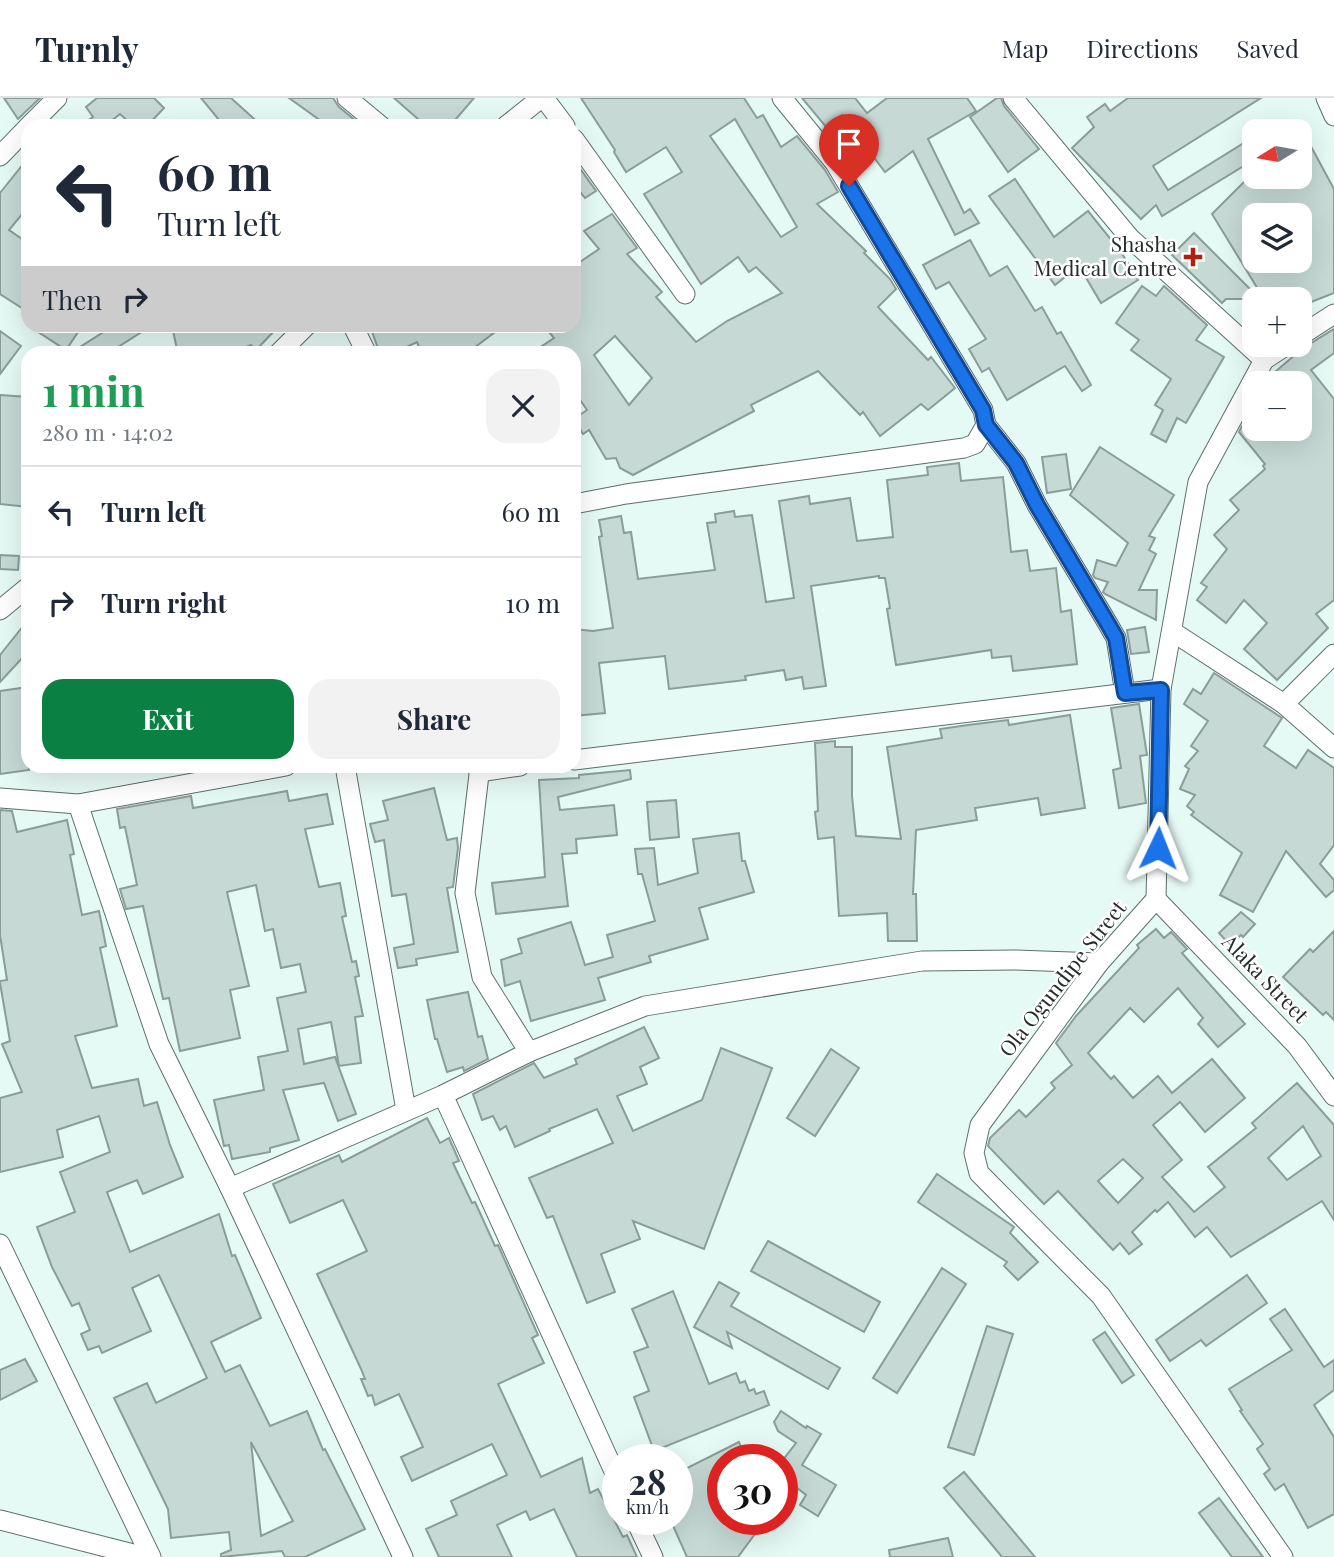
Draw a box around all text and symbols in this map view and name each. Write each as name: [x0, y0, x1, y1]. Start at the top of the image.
text: Turnly: [35, 26, 139, 70]
text: Map: [1002, 32, 1048, 64]
text: Directions: [1086, 32, 1199, 64]
text: Saved: [1237, 32, 1299, 64]
pin: [819, 114, 879, 186]
north arrow: [1242, 119, 1312, 189]
map controls: [1242, 119, 1312, 441]
icon: arrive: [830, 125, 868, 163]
text: 60 m: [157, 138, 272, 203]
icon: left: [42, 147, 133, 238]
text: Turn left: [157, 201, 281, 244]
button: layers: [1242, 203, 1312, 273]
place label: Shasha Medical Centre: [1034, 229, 1178, 281]
marker: Shasha Medical Centre: [1183, 247, 1203, 267]
icon: right: [116, 280, 154, 318]
text: Then: [42, 282, 102, 317]
button: +: [1242, 287, 1312, 357]
text: 1 min: [42, 362, 145, 418]
button: close: [486, 369, 560, 443]
button: −: [1242, 371, 1312, 441]
text: 280 m · 14:02: [42, 416, 173, 447]
icon: left: [42, 493, 80, 531]
text: Turn left: [101, 494, 206, 529]
text: 60 m: [501, 494, 560, 529]
icon: right: [42, 584, 80, 622]
text: Turn right: [101, 585, 227, 620]
text: 10 m: [505, 585, 560, 620]
button: Exit: [42, 679, 294, 759]
button: Share: [308, 679, 560, 759]
position arrow: [1121, 811, 1195, 885]
street label: Ola Ogundipe Street: [992, 894, 1132, 1062]
street label: Alaka Street: [1216, 927, 1316, 1028]
speed limit sign: 30: [707, 1444, 798, 1535]
text: 28: [629, 1457, 666, 1504]
text: km/h: [626, 1495, 669, 1519]

